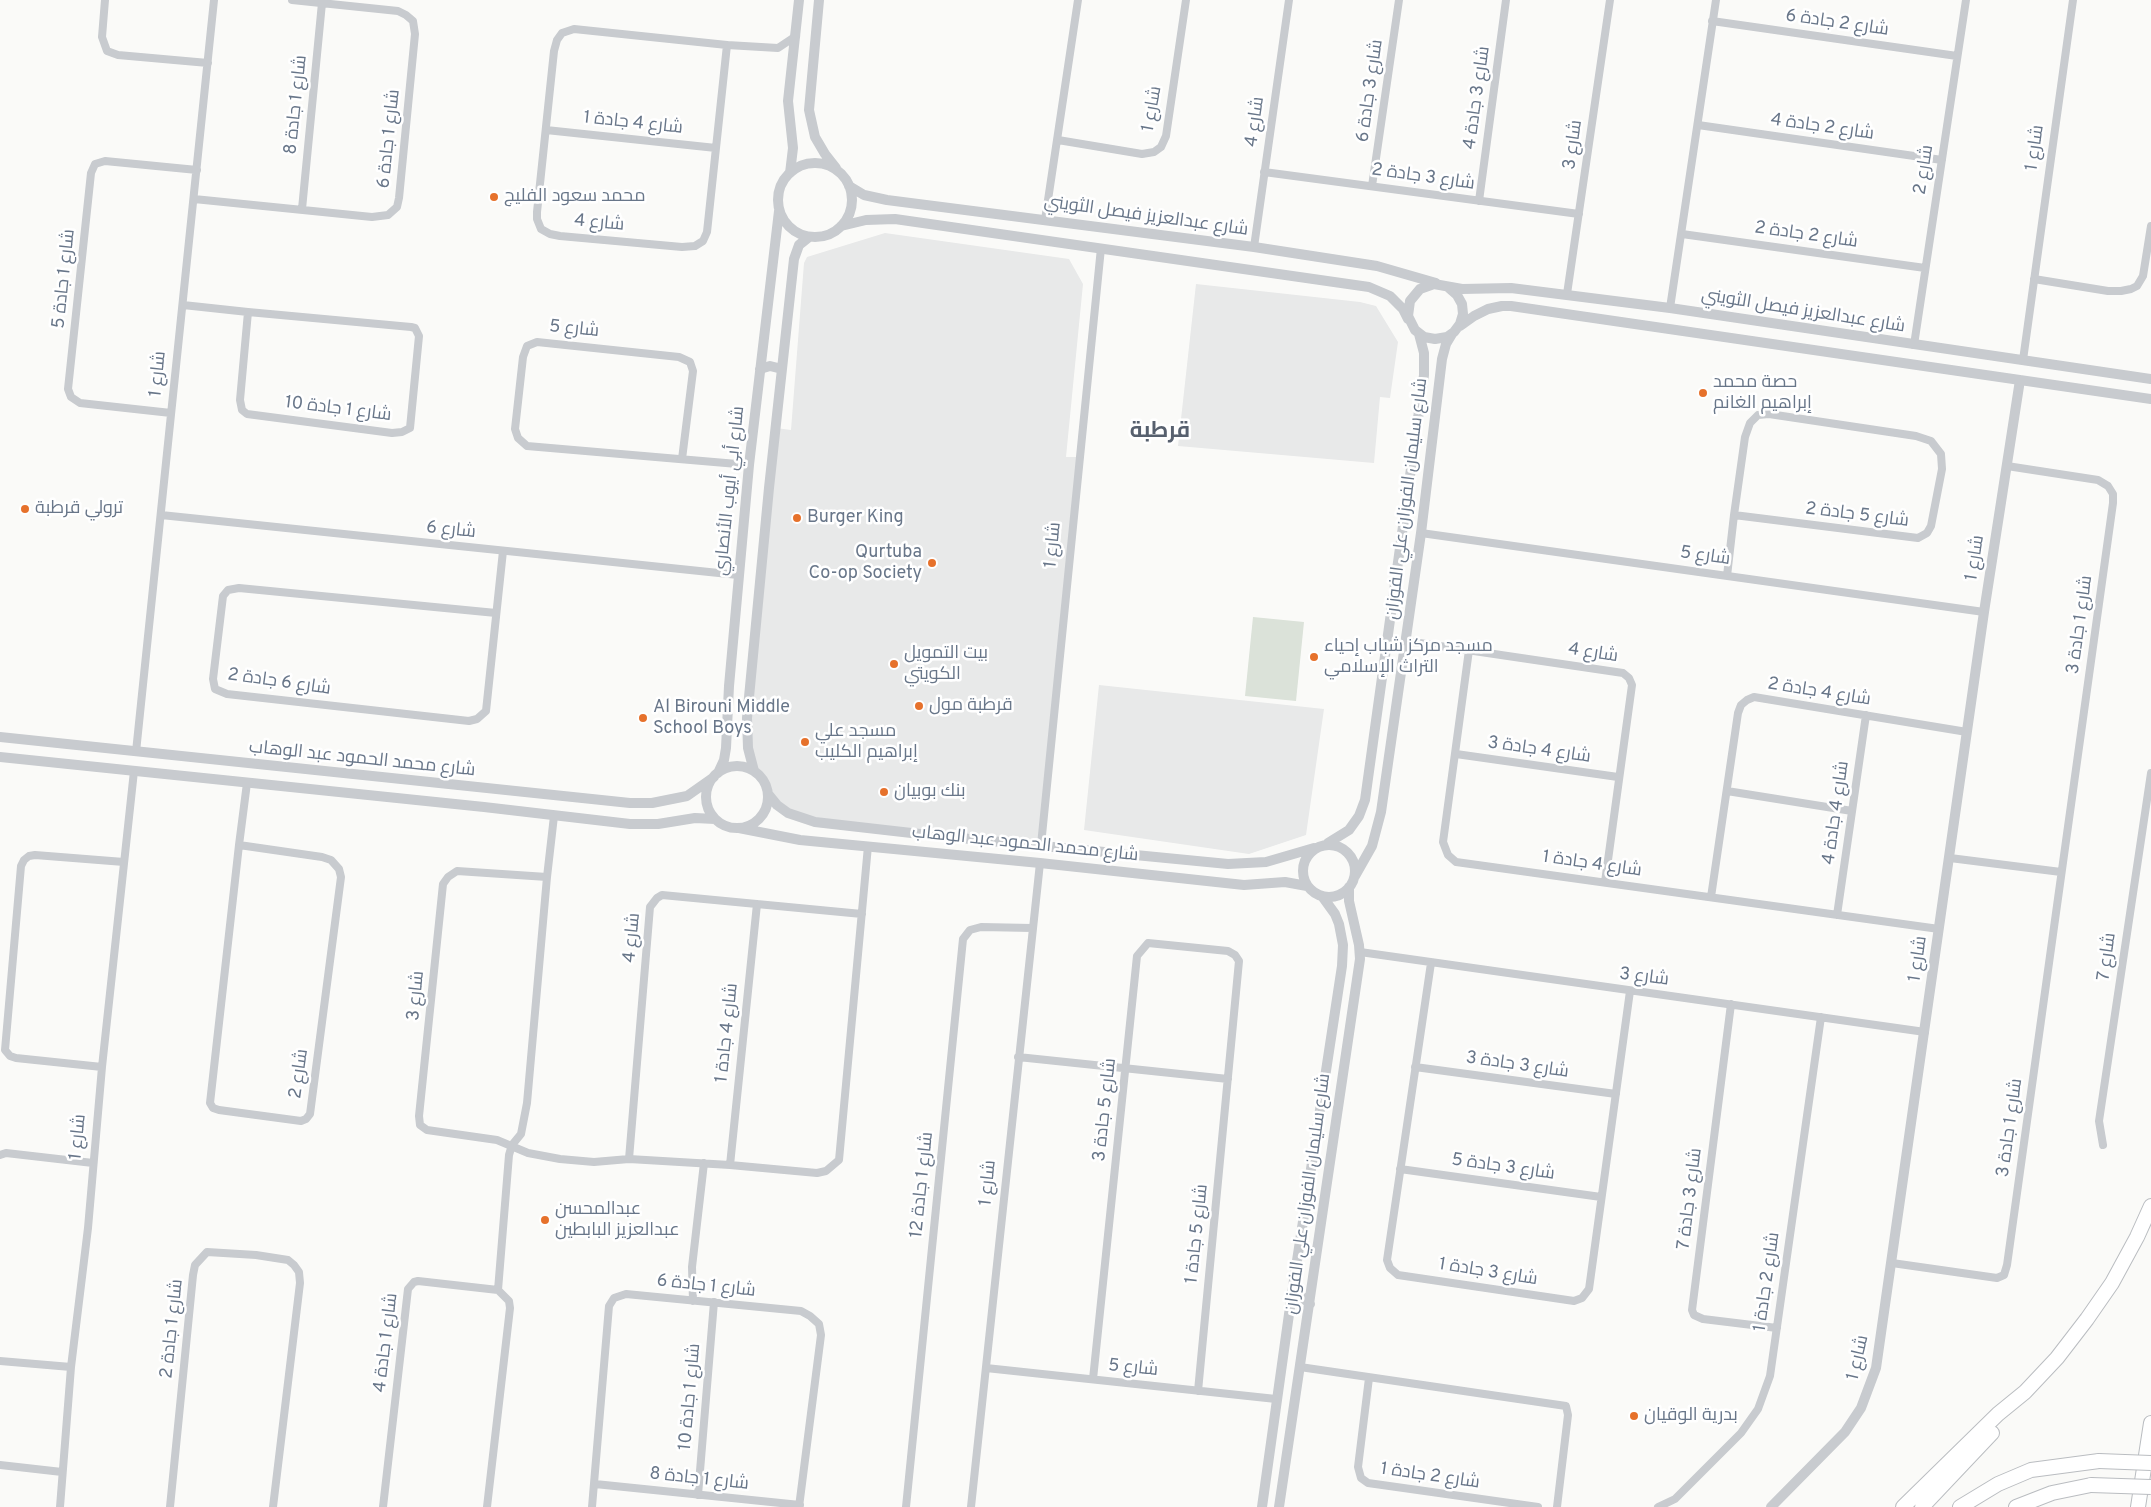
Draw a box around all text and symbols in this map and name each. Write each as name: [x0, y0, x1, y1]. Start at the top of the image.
street label: شارع 2 جادة 6: [1784, 6, 1890, 42]
street label: شارع 3 جادة 6: [1353, 38, 1389, 144]
street label: شارع 3 جادة 4: [1460, 45, 1496, 151]
street label: شارع 1 جادة 8: [281, 54, 313, 156]
street label: شارع 1: [1138, 85, 1168, 133]
street label: شارع 1 جادة 6: [374, 88, 406, 190]
street label: شارع 4: [1242, 96, 1270, 148]
street label: شارع 4 جادة 1: [582, 108, 684, 140]
street label: شارع 2 جادة 4: [1769, 110, 1875, 146]
street label: شارع 3: [1560, 119, 1588, 171]
street label: شارع 1: [2022, 124, 2050, 172]
street label: شارع 2: [1910, 144, 1940, 196]
street label: شارع 3 جادة 2: [1370, 160, 1476, 196]
place label: محمد سعود الفليج: [504, 186, 645, 208]
marker: محمد سعود الفليج: [488, 191, 500, 203]
street label: شارع عبدالعزيز فيصل الثويني: [1043, 192, 1249, 242]
street label: شارع 4: [573, 211, 625, 237]
street label: شارع 2 جادة 2: [1753, 218, 1859, 254]
street label: شارع 1 جادة 5: [49, 228, 81, 330]
street label: شارع عبدالعزيز فيصل الثويني: [1700, 285, 1906, 339]
street label: شارع 5: [548, 317, 600, 343]
street label: شارع 1: [146, 350, 172, 398]
place label: حصة محمد إبراهيم الغانم: [1713, 372, 1812, 414]
street label: شارع سليمان الفوزان علي الفوزان: [1382, 377, 1434, 621]
marker: حصة محمد إبراهيم الغانم: [1697, 387, 1709, 399]
street label: شارع 1 جادة 10: [284, 393, 392, 427]
street label: شارع أبي أيوب الأنصاري: [711, 405, 751, 577]
district label: قرطبة: [1130, 420, 1190, 446]
place label: ترولي قرطبة: [35, 498, 123, 520]
street label: شارع 5 جادة 2: [1804, 499, 1910, 533]
marker: ترولي قرطبة: [19, 503, 31, 515]
place label: Burger King: [807, 507, 904, 529]
marker: Burger King: [791, 512, 803, 524]
street label: شارع 6: [425, 518, 477, 544]
street label: شارع 1: [1041, 521, 1067, 569]
street label: شارع 1: [1962, 534, 1990, 582]
place label: Qurtuba Co-op Society: [809, 542, 922, 584]
street label: شارع 5: [1679, 543, 1731, 571]
marker: Qurtuba Co-op Society: [926, 557, 938, 569]
street label: شارع 1 جادة 3: [2063, 574, 2099, 676]
place label: مسجد مركز شباب إحياء التراث الإسلامي: [1324, 636, 1493, 679]
street label: شارع 4: [1566, 639, 1620, 669]
place label: بيت التمويل الكويتي: [904, 643, 988, 686]
marker: مسجد مركز شباب إحياء التراث الإسلامي: [1308, 651, 1320, 663]
marker: بيت التمويل الكويتي: [888, 658, 900, 670]
street label: شارع 6 جادة 2: [226, 665, 332, 701]
street label: شارع 4 جادة 2: [1766, 674, 1872, 712]
place label: قرطبة مول: [929, 695, 1013, 717]
place label: Al Birouni Middle School Boys: [653, 697, 790, 740]
marker: قرطبة مول: [913, 700, 925, 712]
marker: Al Birouni Middle School Boys: [637, 712, 649, 724]
place label: مسجد علي إبراهيم الكليب: [815, 721, 918, 764]
street label: شارع 4 جادة 3: [1486, 733, 1592, 769]
marker: مسجد علي إبراهيم الكليب: [799, 736, 811, 748]
street label: شارع محمد الحمود عبد الوهاب: [248, 737, 476, 783]
street label: شارع 4 جادة 4: [1819, 760, 1855, 866]
place label: بنك بوبيان: [894, 781, 966, 803]
marker: بنك بوبيان: [878, 786, 890, 798]
street label: شارع محمد الحمود عبد الوهاب: [911, 822, 1139, 868]
street label: شارع 4 جادة 1: [1541, 847, 1643, 883]
street label: شارع 4: [620, 912, 646, 964]
street label: شارع 7: [2094, 931, 2122, 983]
street label: شارع 1: [1905, 935, 1933, 983]
street label: شارع 3: [1618, 964, 1670, 992]
street label: شارع 3: [404, 970, 430, 1022]
street label: شارع 4 جادة 1: [712, 982, 744, 1084]
street label: شارع 2: [286, 1048, 314, 1100]
street label: شارع 3 جادة 3: [1464, 1048, 1570, 1084]
street label: شارع 5 جادة 3: [1090, 1057, 1122, 1163]
street label: شارع سليمان الفوزان علي الفوزان: [1281, 1072, 1337, 1316]
street label: شارع 1 جادة 3: [1993, 1077, 2029, 1179]
street label: شارع 1: [66, 1113, 92, 1161]
street label: شارع 1 جادة 12: [907, 1131, 939, 1239]
street label: شارع 3 جادة 7: [1674, 1147, 1708, 1251]
street label: شارع 3 جادة 5: [1450, 1150, 1556, 1186]
street label: شارع 1: [976, 1159, 1002, 1207]
street label: شارع 5 جادة 1: [1182, 1183, 1214, 1285]
place label: عبدالمحسن عبدالعزيز البابطين: [555, 1199, 680, 1242]
marker: عبدالمحسن عبدالعزيز البابطين: [539, 1214, 551, 1226]
street label: شارع 2 جادة 1: [1750, 1231, 1786, 1333]
street label: شارع 3 جادة 1: [1437, 1255, 1539, 1291]
street label: شارع 1 جادة 6: [655, 1271, 757, 1303]
street label: شارع 1 جادة 2: [157, 1278, 189, 1380]
street label: شارع 1 جادة 4: [370, 1292, 404, 1394]
street label: شارع 1: [1843, 1333, 1875, 1383]
street label: شارع 1 جادة 10: [676, 1343, 706, 1451]
street label: شارع 5: [1107, 1356, 1159, 1382]
place label: بدرية الوقيان: [1644, 1405, 1738, 1427]
marker: بدرية الوقيان: [1628, 1410, 1640, 1422]
street label: شارع 2 جادة 1: [1379, 1459, 1481, 1495]
street label: شارع 1 جادة 8: [648, 1464, 750, 1496]

